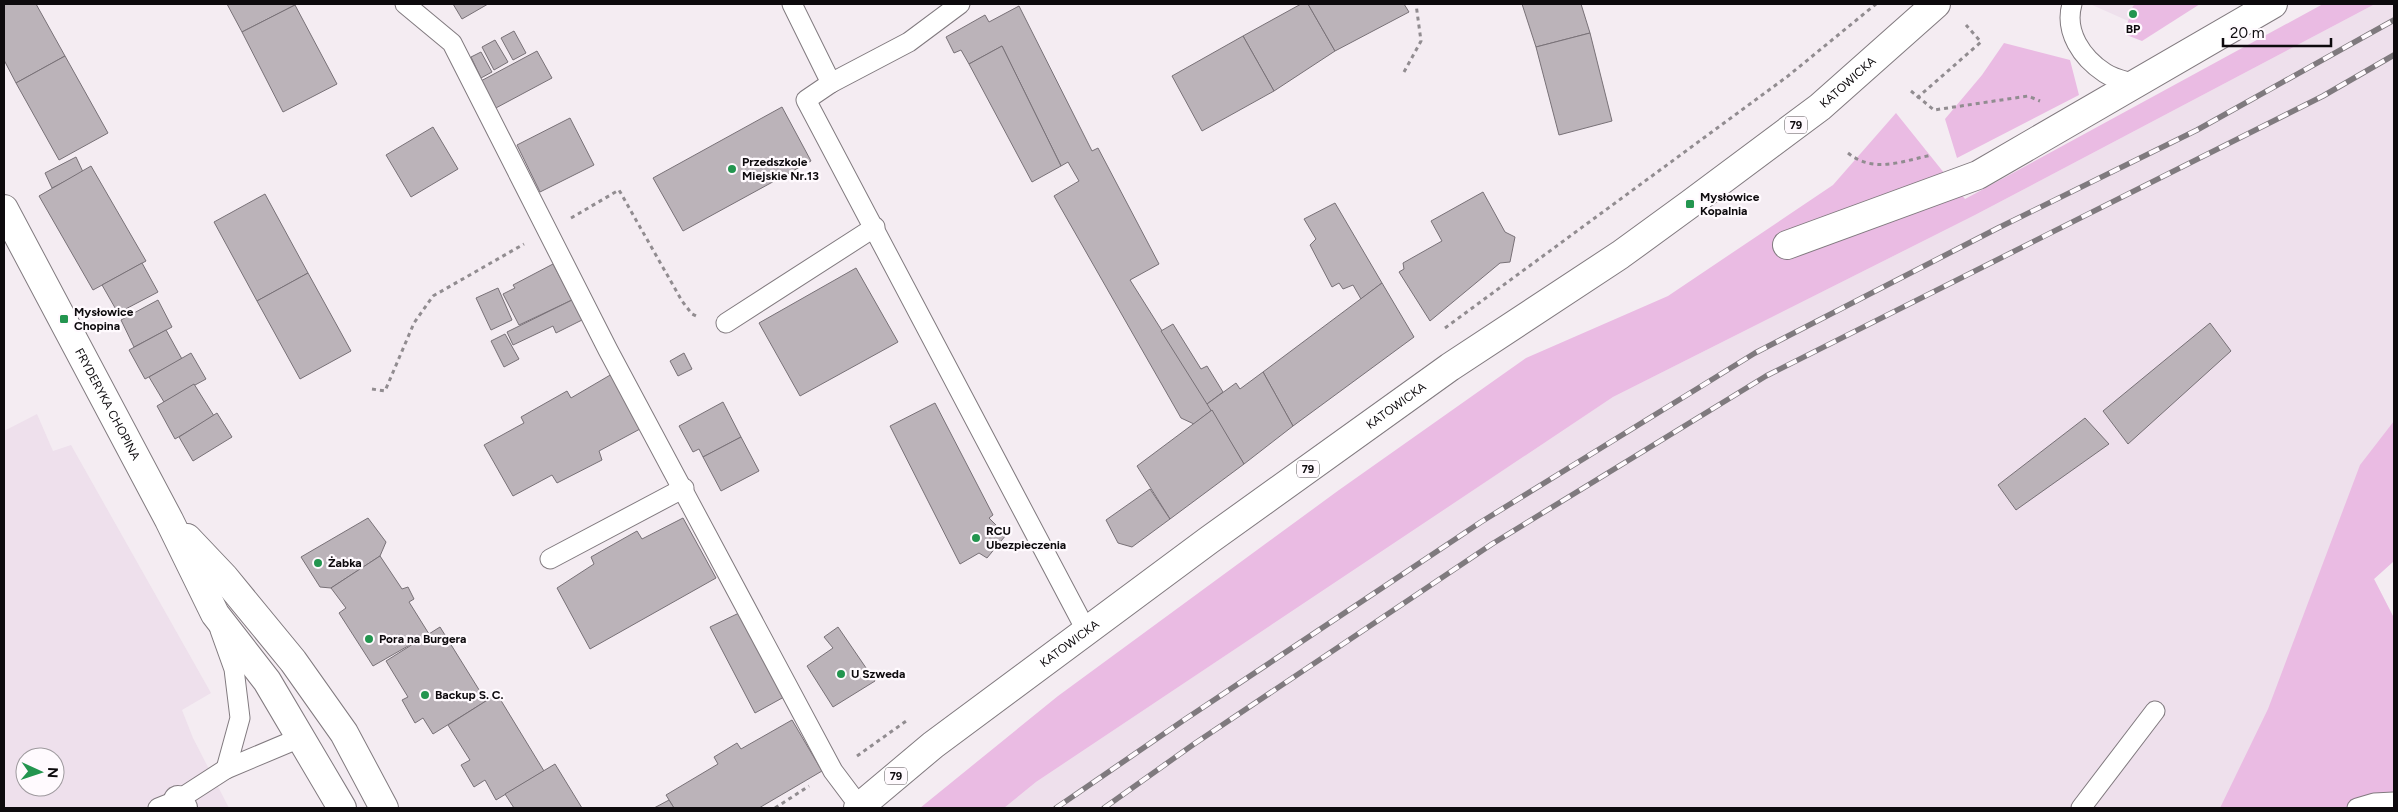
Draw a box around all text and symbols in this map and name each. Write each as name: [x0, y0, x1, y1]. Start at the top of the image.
marker: BP: [2127, 8, 2139, 20]
scale bar: [2223, 15, 2330, 47]
place label: BP: [2126, 22, 2141, 36]
text: 20 m: [2230, 24, 2264, 42]
street label: KATOWICKA: [1817, 54, 1879, 111]
road number: 79: [1785, 116, 1807, 134]
place label: Przedszkole Miejskie Nr.13: [742, 155, 819, 183]
marker: Przedszkole Miejskie Nr.13: [726, 163, 738, 175]
place label: Mysłowice Kopalnia: [1700, 190, 1760, 218]
marker: Mysłowice Kopalnia: [1684, 198, 1696, 210]
place label: Mysłowice Chopina: [74, 305, 134, 333]
marker: Mysłowice Chopina: [58, 313, 70, 325]
street label: FRYDERYKA CHOPINA: [72, 346, 143, 462]
street label: KATOWICKA: [1364, 380, 1429, 432]
road number: 79: [1297, 460, 1319, 478]
place label: RCU Ubezpieczenia: [986, 524, 1066, 552]
marker: RCU Ubezpieczenia: [970, 532, 982, 544]
place label: Żabka: [328, 556, 362, 570]
marker: Żabka: [312, 557, 324, 569]
street label: KATOWICKA: [1037, 617, 1102, 670]
place label: Pora na Burgera: [379, 632, 466, 646]
marker: Pora na Burgera: [363, 633, 375, 645]
place label: U Szweda: [851, 667, 905, 681]
marker: U Szweda: [835, 668, 847, 680]
place label: Backup S. C.: [435, 688, 503, 702]
marker: Backup S. C.: [419, 689, 431, 701]
north arrow: [15, 747, 65, 797]
text: N: [44, 767, 61, 779]
road number: 79: [885, 768, 907, 784]

